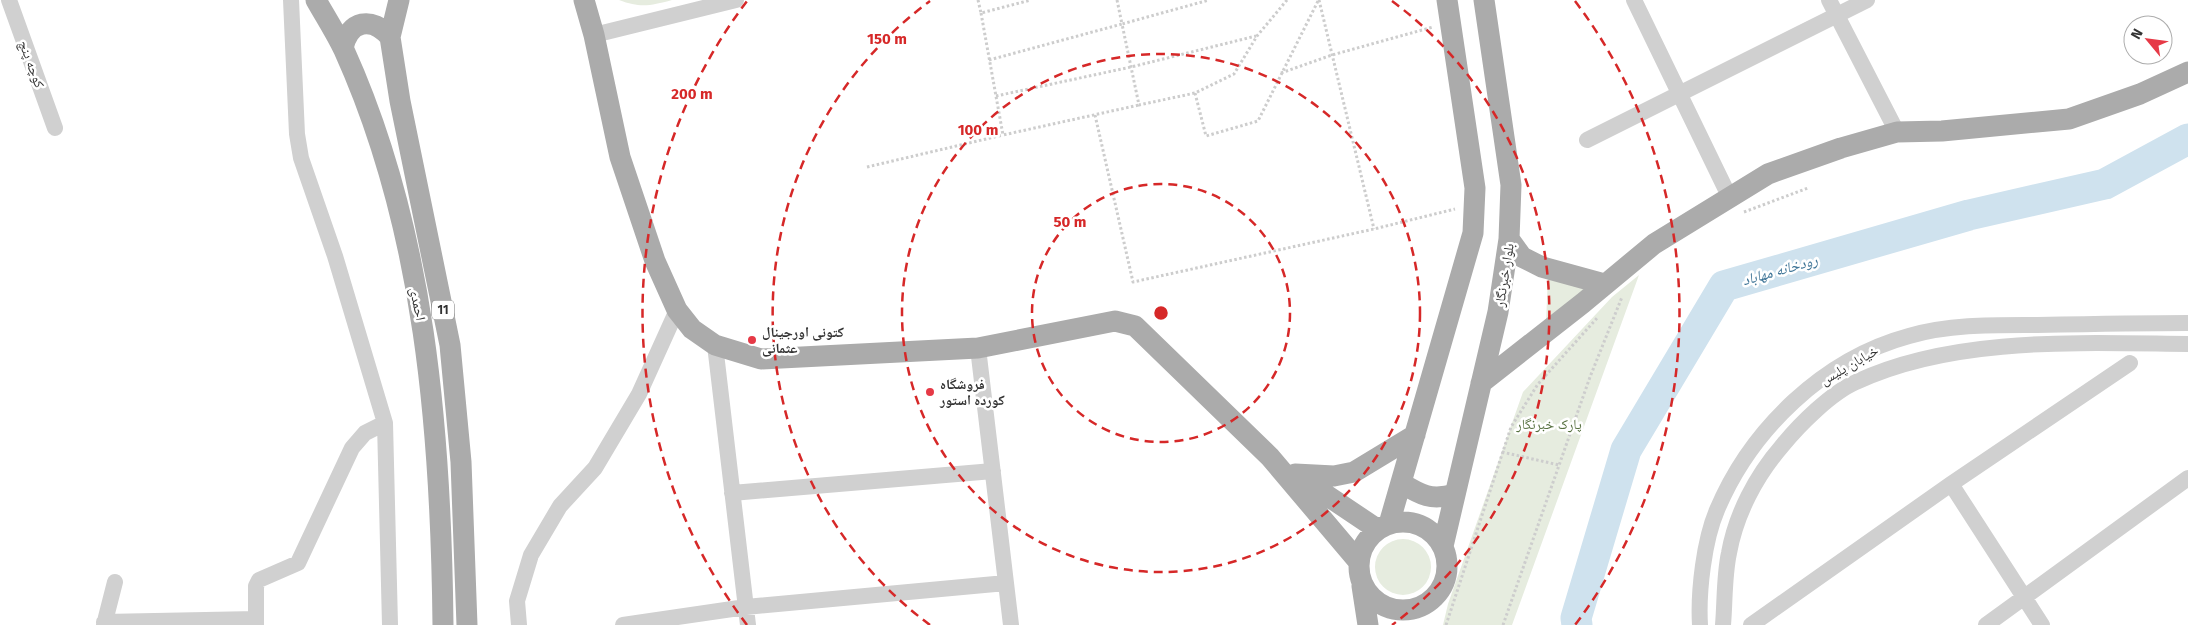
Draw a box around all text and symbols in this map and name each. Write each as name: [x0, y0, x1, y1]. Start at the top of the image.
north arrow: [2123, 15, 2173, 65]
text: N: [2127, 26, 2147, 42]
text: 150 m: [867, 30, 907, 48]
street label: کوچه پنچ: [14, 38, 48, 91]
text: 200 m: [671, 85, 713, 103]
text: 100 m: [958, 121, 998, 139]
text: 50 m: [1053, 213, 1087, 231]
street label: بلوار خبرنگار: [1491, 242, 1518, 309]
water label: رودخانه مهاباد: [1740, 251, 1820, 289]
street label: احمدی: [406, 286, 429, 322]
road number: 11: [432, 300, 454, 320]
centre of rings: [1152, 304, 1170, 322]
place label: کتونی اورجینال عثمانی: [762, 324, 844, 357]
marker: کتونی اورجینال عثمانی: [746, 334, 758, 346]
street label: خیابان پلیس: [1817, 342, 1881, 389]
place label: فروشگاه کورده استور: [939, 376, 1005, 409]
marker: فروشگاه کورده استور: [924, 386, 936, 398]
park label: پارک خبرنگار: [1515, 416, 1582, 433]

